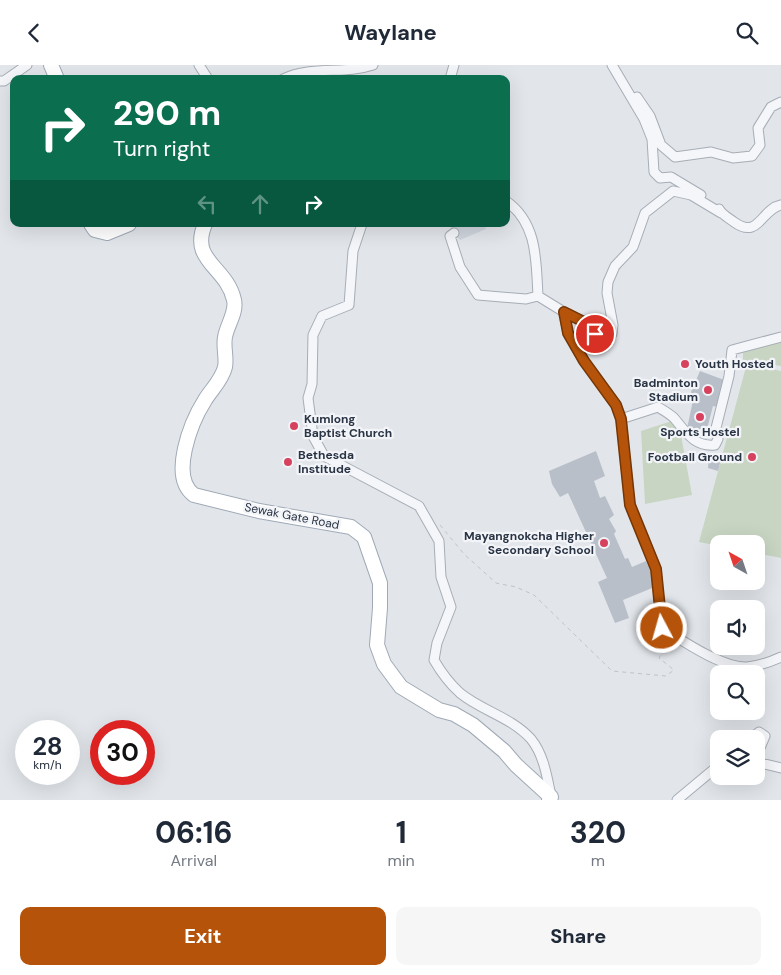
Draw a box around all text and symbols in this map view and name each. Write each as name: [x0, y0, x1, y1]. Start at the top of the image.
text: Waylane: [344, 18, 437, 47]
icon: back: [20, 19, 48, 47]
icon: search: [733, 19, 761, 47]
text: 290 m: [113, 90, 221, 136]
icon: right: [30, 95, 95, 160]
text: Turn right: [113, 134, 210, 163]
icon: left: [193, 190, 221, 218]
icon: ahead: [246, 190, 274, 218]
icon: right: [299, 190, 327, 218]
pin: [574, 313, 616, 355]
icon: arrive: [581, 320, 609, 348]
place label: Youth Hosted: [695, 356, 774, 372]
marker: Youth Hosted: [679, 358, 691, 370]
place label: Badminton Stadium: [634, 375, 698, 405]
marker: Badminton Stadium: [702, 384, 714, 396]
place label: Kumlong Baptist Church: [304, 411, 392, 441]
marker: Sports Hostel: [694, 411, 706, 423]
marker: Kumlong Baptist Church: [288, 420, 300, 432]
place label: Sports Hostel: [660, 424, 740, 440]
place label: Bethesda Institude: [298, 447, 354, 477]
place label: Football Ground: [648, 449, 742, 465]
marker: Football Ground: [746, 451, 758, 463]
marker: Bethesda Institude: [282, 456, 294, 468]
street label: Sewak Gate Road: [243, 499, 341, 533]
place label: Mayangnokcha Higher Secondary School: [464, 528, 594, 558]
north arrow: [710, 535, 765, 590]
map controls: [710, 535, 765, 785]
marker: Mayangnokcha Higher Secondary School: [598, 537, 610, 549]
button: sound: [710, 600, 765, 655]
position arrow: [635, 601, 687, 653]
button: search: [710, 665, 765, 720]
speed limit sign: 30: [90, 720, 155, 785]
text: 28: [32, 730, 63, 763]
button: layers: [710, 730, 765, 785]
text: km/h: [33, 757, 62, 773]
text: 06:16: [155, 813, 233, 852]
text: 1: [396, 813, 407, 852]
text: 320: [570, 813, 626, 852]
text: Arrival: [170, 850, 217, 871]
text: min: [387, 850, 415, 871]
text: m: [591, 850, 605, 871]
button: Exit: [20, 907, 386, 965]
button: Share: [396, 907, 761, 965]

